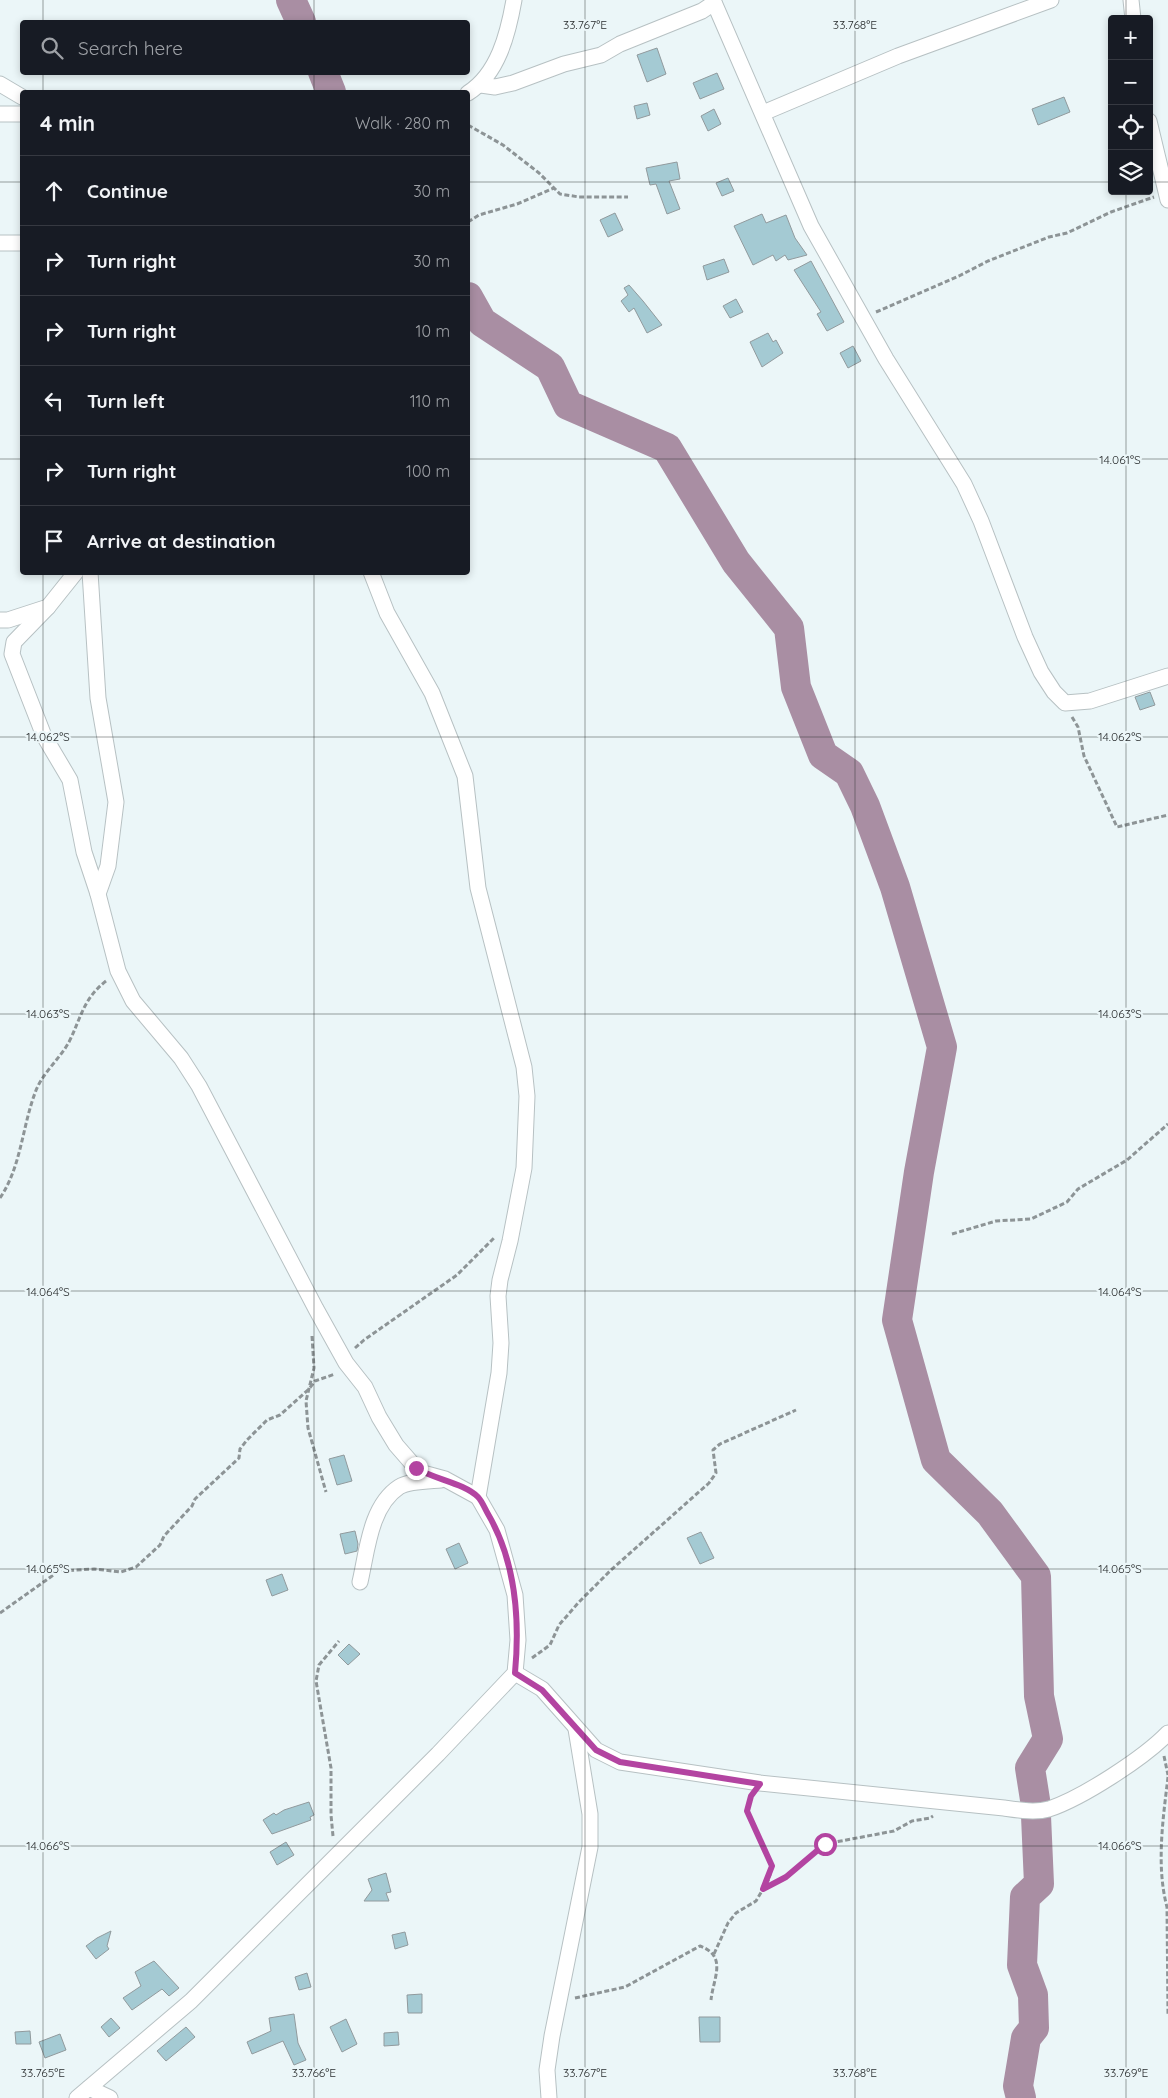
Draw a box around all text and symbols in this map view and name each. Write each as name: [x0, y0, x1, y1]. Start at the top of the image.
map controls: [1108, 15, 1153, 195]
button: +: [1108, 15, 1153, 60]
text: 33.767°E: [563, 17, 607, 32]
text: 33.768°E: [833, 17, 877, 32]
search box: [20, 20, 470, 75]
icon: search: [38, 34, 66, 62]
text: Search here: [78, 36, 183, 60]
button: −: [1108, 60, 1153, 105]
button: locate: [1108, 105, 1153, 150]
text: 4 min: [40, 110, 95, 136]
text: Walk · 280 m: [355, 113, 450, 133]
button: layers: [1108, 150, 1153, 195]
icon: ahead: [40, 177, 68, 205]
text: Continue: [87, 179, 168, 203]
text: 30 m: [413, 181, 450, 201]
icon: right: [40, 247, 68, 275]
text: Turn right: [87, 249, 176, 273]
text: 30 m: [413, 251, 450, 271]
icon: right: [40, 317, 68, 345]
text: Turn right: [87, 319, 176, 343]
text: 10 m: [416, 321, 450, 341]
icon: left: [40, 387, 68, 415]
text: Turn left: [87, 389, 165, 413]
text: 110 m: [410, 391, 450, 411]
text: 14.061°S: [1099, 452, 1141, 467]
icon: right: [40, 457, 68, 485]
text: Turn right: [87, 459, 176, 483]
text: 100 m: [406, 461, 450, 481]
icon: arrive: [40, 527, 68, 555]
text: Arrive at destination: [87, 529, 276, 553]
text: 14.062°S: [26, 729, 70, 744]
text: 14.062°S: [1098, 729, 1142, 744]
text: 14.063°S: [26, 1006, 70, 1021]
text: 14.063°S: [1098, 1006, 1142, 1021]
text: 14.064°S: [26, 1284, 70, 1299]
text: 14.064°S: [1098, 1284, 1142, 1299]
route end: [405, 1457, 428, 1480]
text: 14.065°S: [26, 1561, 70, 1576]
text: 14.065°S: [1098, 1561, 1142, 1576]
route start: [814, 1833, 837, 1856]
text: 14.066°S: [26, 1838, 70, 1853]
text: 14.066°S: [1098, 1838, 1142, 1853]
text: 33.765°E: [21, 2065, 65, 2080]
text: 33.766°E: [292, 2065, 336, 2080]
text: 33.767°E: [563, 2065, 607, 2080]
text: 33.768°E: [833, 2065, 877, 2080]
text: 33.769°E: [1104, 2065, 1148, 2080]

